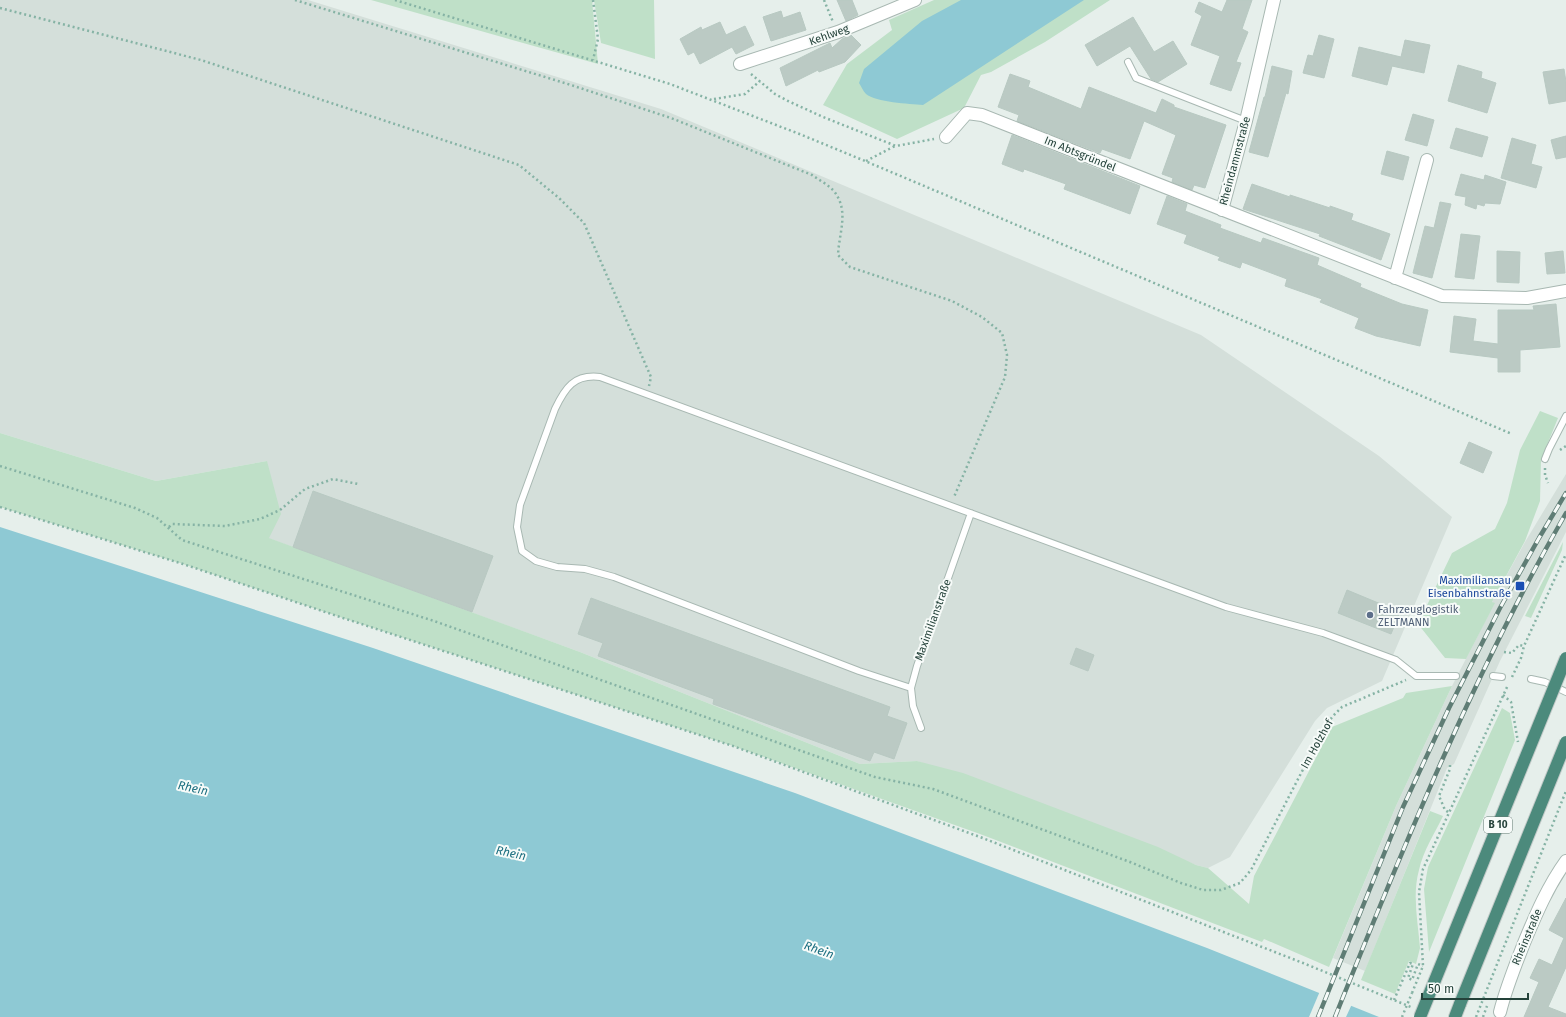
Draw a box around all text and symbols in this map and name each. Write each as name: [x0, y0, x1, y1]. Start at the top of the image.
street label: Kehlweg: [807, 22, 851, 48]
street label: Rheindammstraße: [1217, 115, 1253, 207]
street label: Im Abtsgründel: [1042, 134, 1118, 174]
place label: Maximiliansau Eisenbahnstraße: [1428, 574, 1511, 600]
street label: Maximilianstraße: [912, 577, 954, 663]
marker: Maximiliansau Eisenbahnstraße: [1514, 580, 1526, 592]
place label: Fahrzeuglogistik ZELTMANN: [1378, 603, 1459, 629]
marker: Fahrzeuglogistik ZELTMANN: [1365, 610, 1375, 620]
street label: Im Holzhof: [1298, 716, 1336, 771]
water label: Rhein: [177, 778, 209, 798]
road number: B 10: [1484, 817, 1512, 833]
water label: Rhein: [495, 843, 527, 863]
street label: Rheinstraße: [1509, 907, 1545, 967]
water label: Rhein: [802, 938, 836, 962]
scale bar: [1422, 975, 1528, 1001]
text: 50 m: [1428, 982, 1454, 996]

